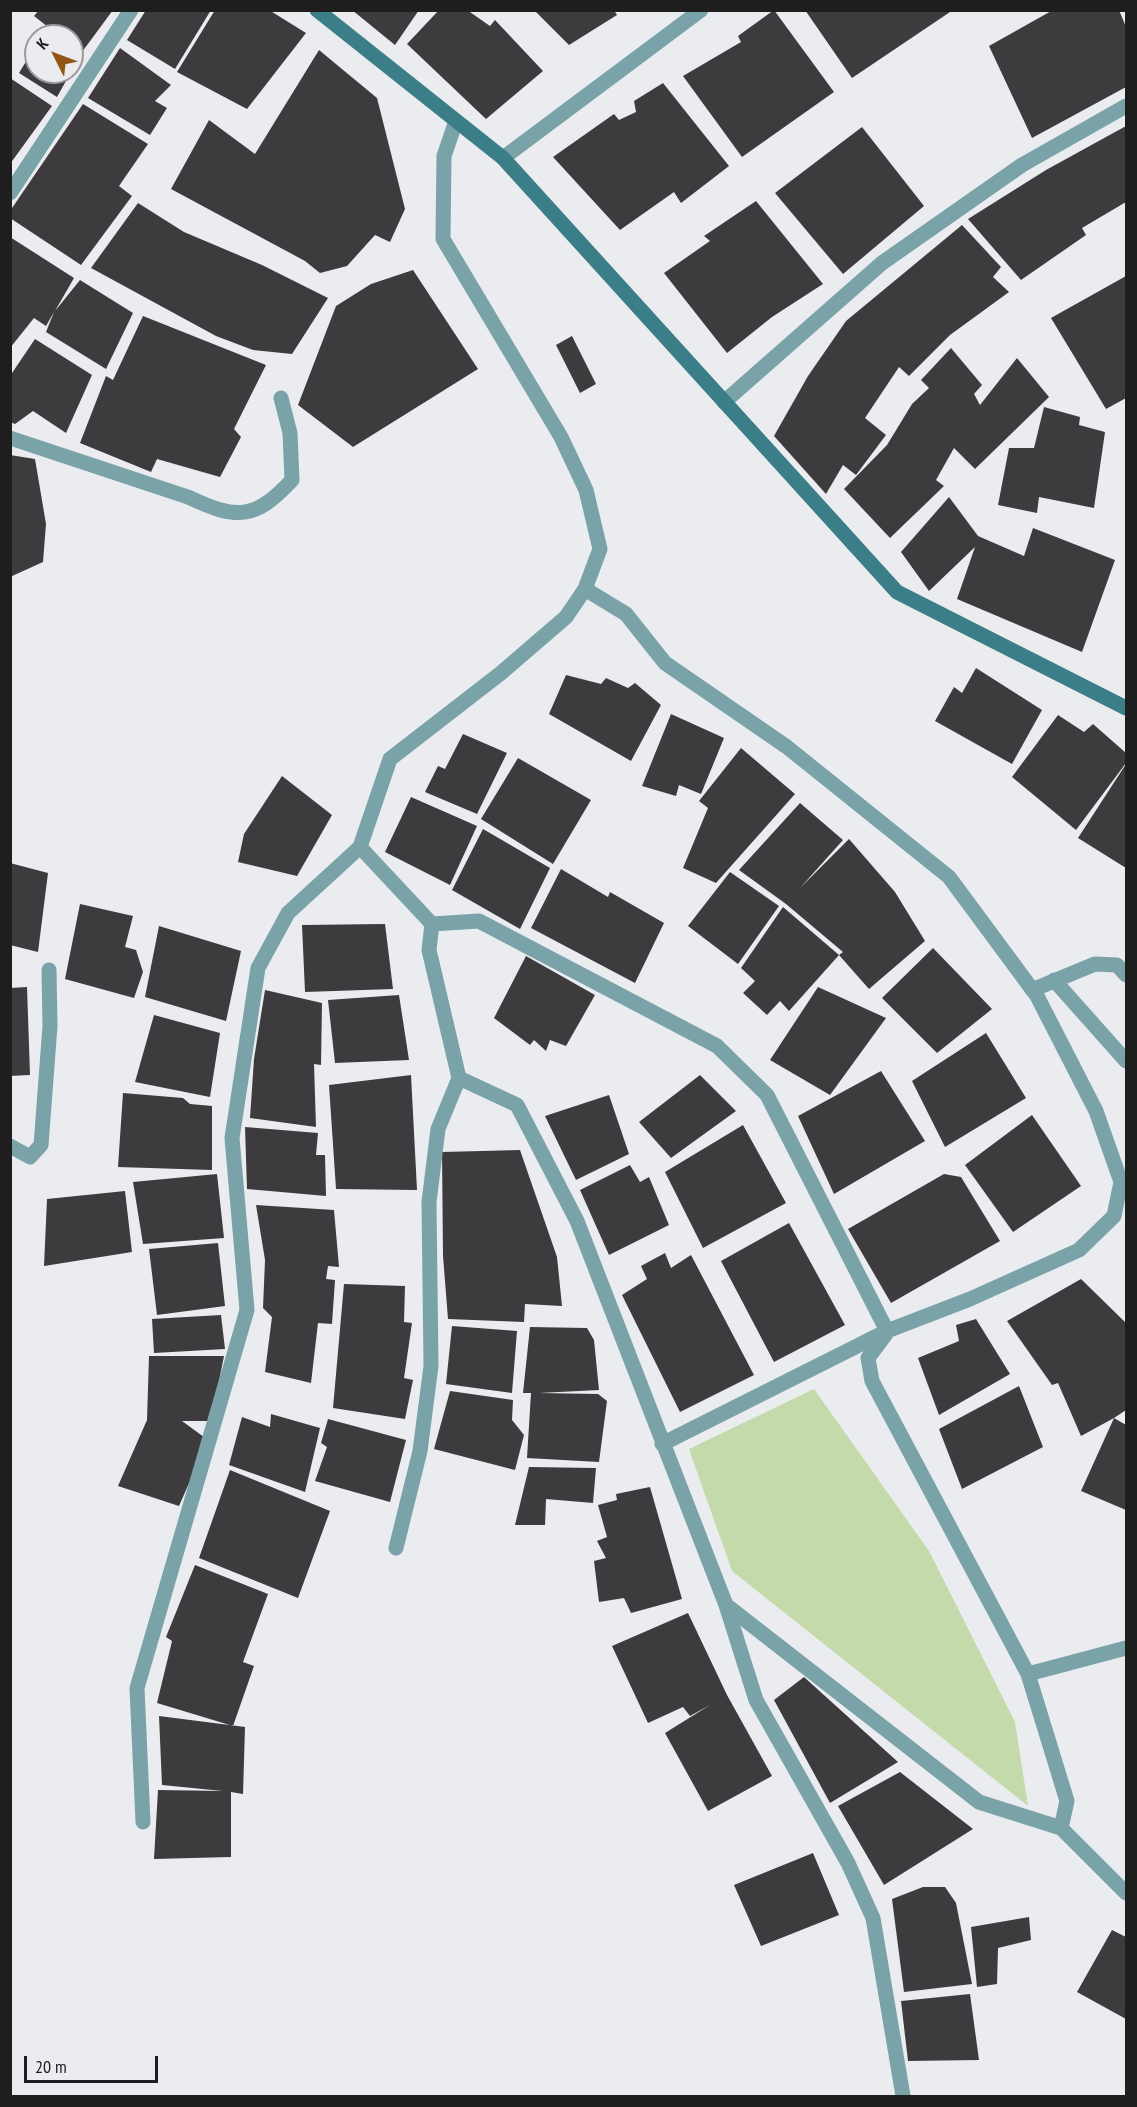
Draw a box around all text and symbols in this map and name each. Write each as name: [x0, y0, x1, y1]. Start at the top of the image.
north arrow: [24, 24, 84, 84]
text: K: [32, 34, 52, 53]
scale bar: [27, 2044, 160, 2082]
text: 20 m: [35, 2055, 67, 2078]

